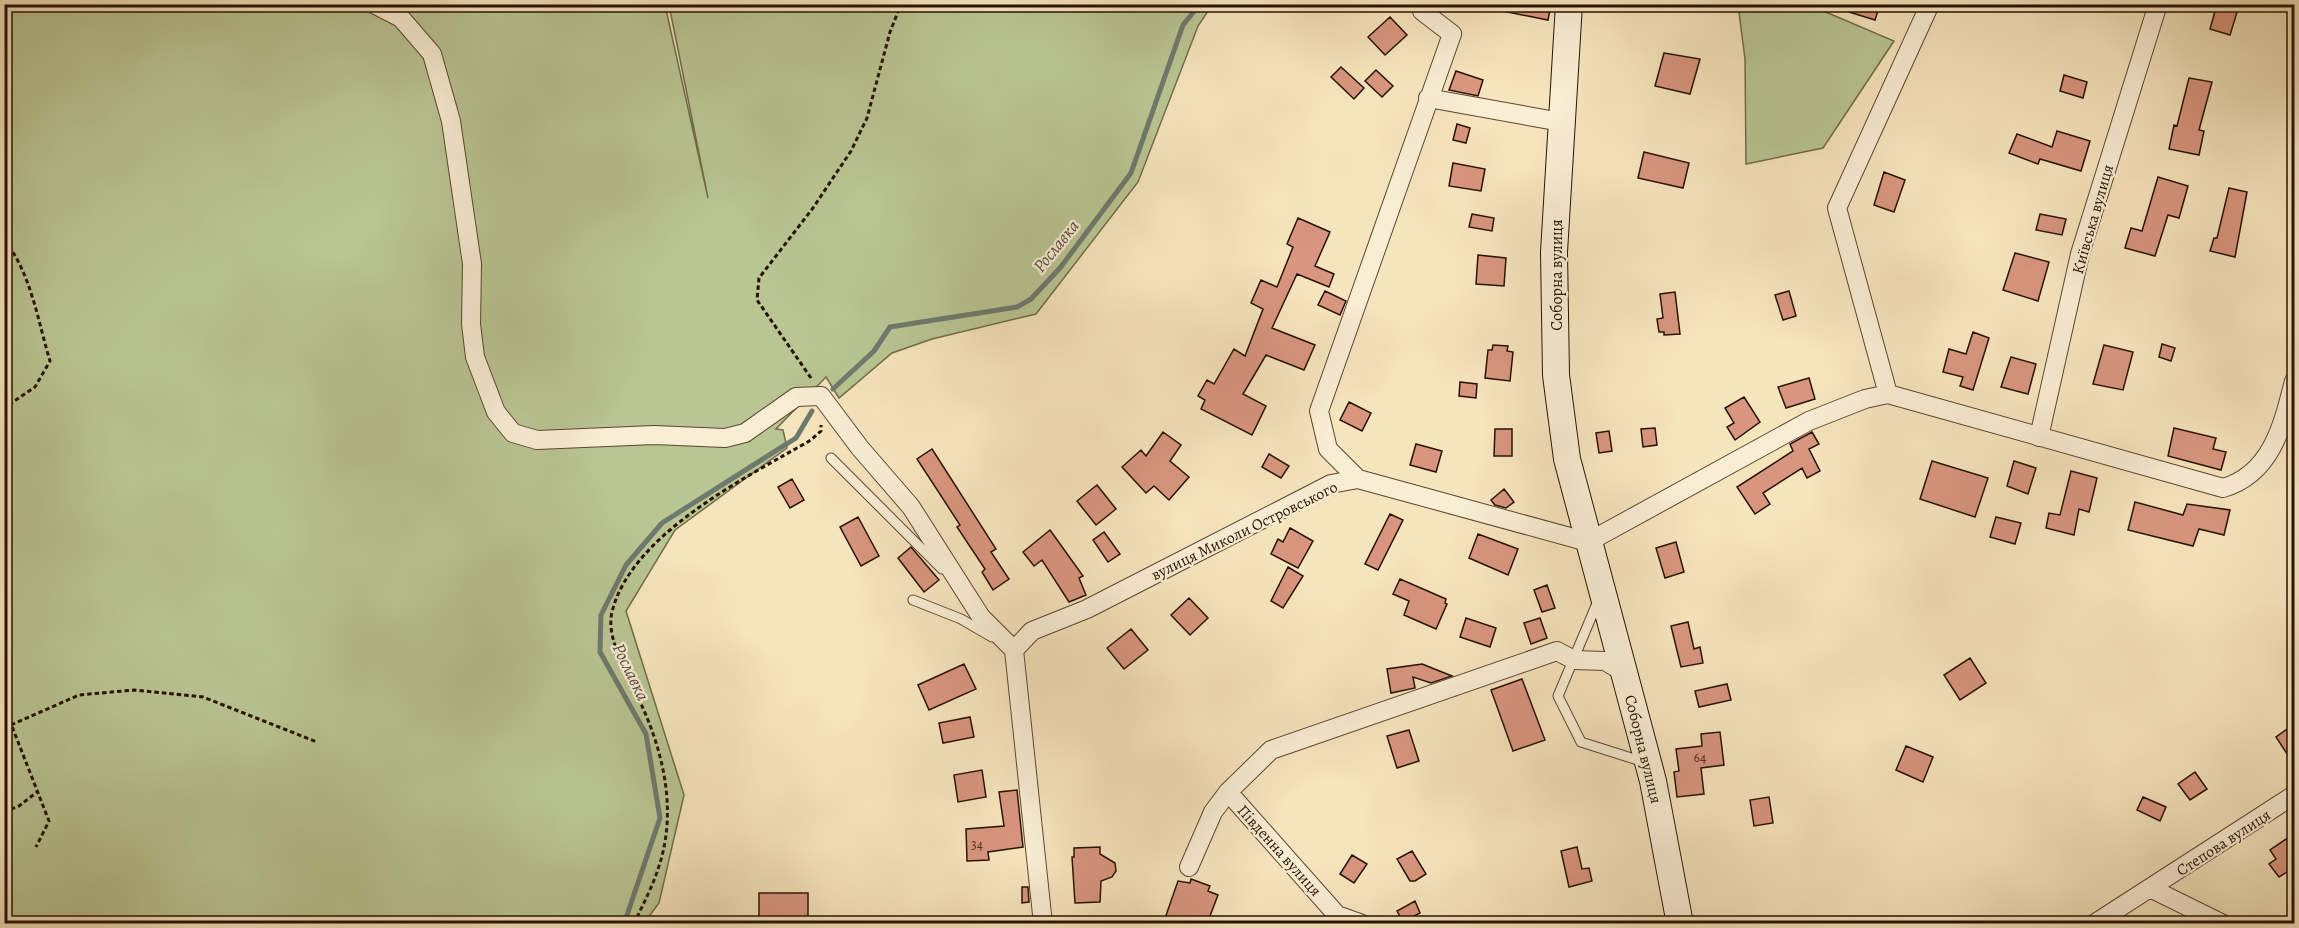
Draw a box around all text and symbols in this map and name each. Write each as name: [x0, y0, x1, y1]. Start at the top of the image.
street label: Київська вулиця: [2067, 162, 2119, 277]
water label: Рославка: [1027, 215, 1085, 277]
street label: Соборна вулиця: [1546, 219, 1568, 331]
street label: вулиця Миколи Островського: [1147, 476, 1342, 586]
water label: Рославка: [607, 639, 655, 705]
street label: Соборна вулиця: [1619, 693, 1667, 806]
house number: 64: [1694, 748, 1706, 767]
street label: Південна вулиця: [1232, 800, 1327, 901]
street label: Степова вулиця: [2172, 804, 2275, 882]
house number: 34: [971, 835, 983, 854]

